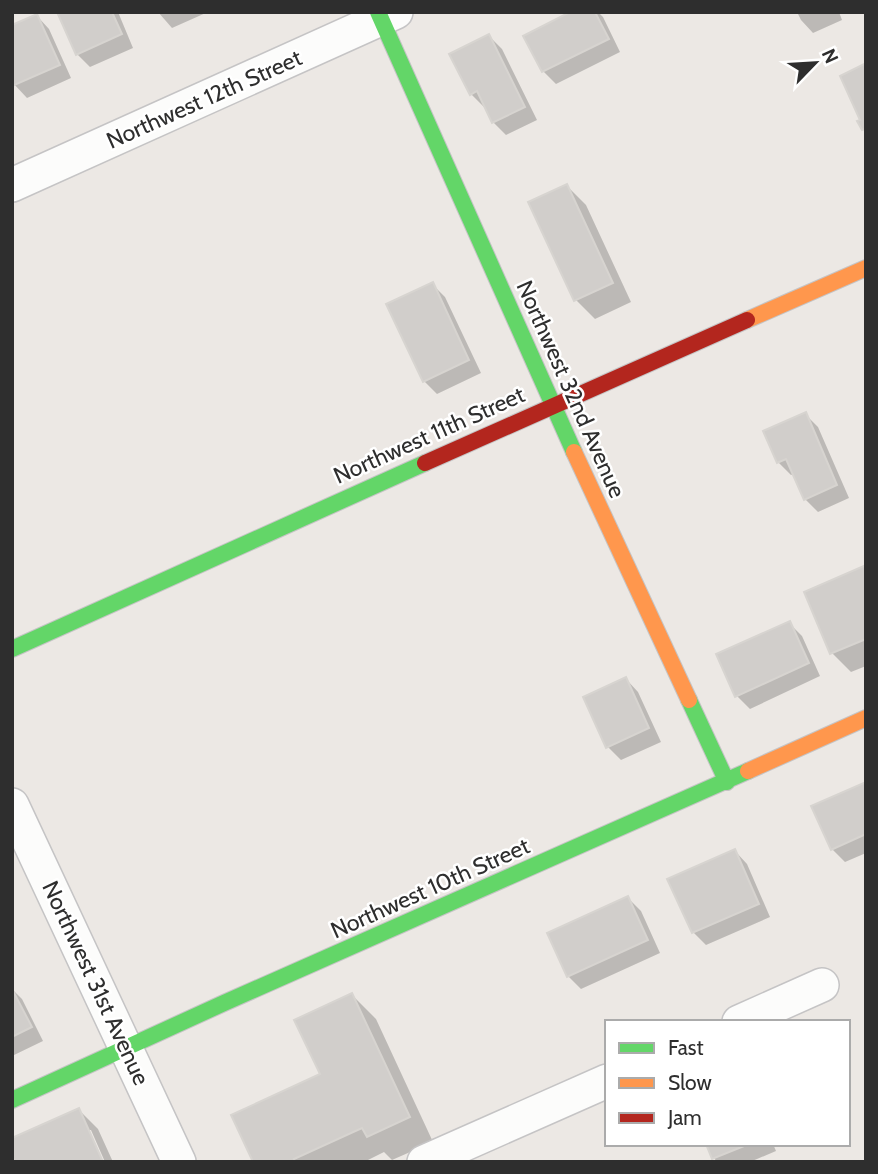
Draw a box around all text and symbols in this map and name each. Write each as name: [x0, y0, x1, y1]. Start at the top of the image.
north arrow: [780, 28, 850, 98]
street label: Northwest 12th Street: [102, 43, 306, 155]
text: N: [817, 45, 843, 67]
street label: Northwest 32nd Avenue: [510, 276, 632, 502]
street label: Northwest 11th Street: [329, 380, 529, 490]
street label: Northwest 10th Street: [326, 831, 534, 944]
street label: Northwest 31st Avenue: [36, 877, 156, 1090]
legend: [605, 1020, 850, 1146]
text: Fast: [668, 1035, 704, 1060]
text: Slow: [668, 1070, 712, 1095]
text: Jam: [667, 1105, 702, 1130]

